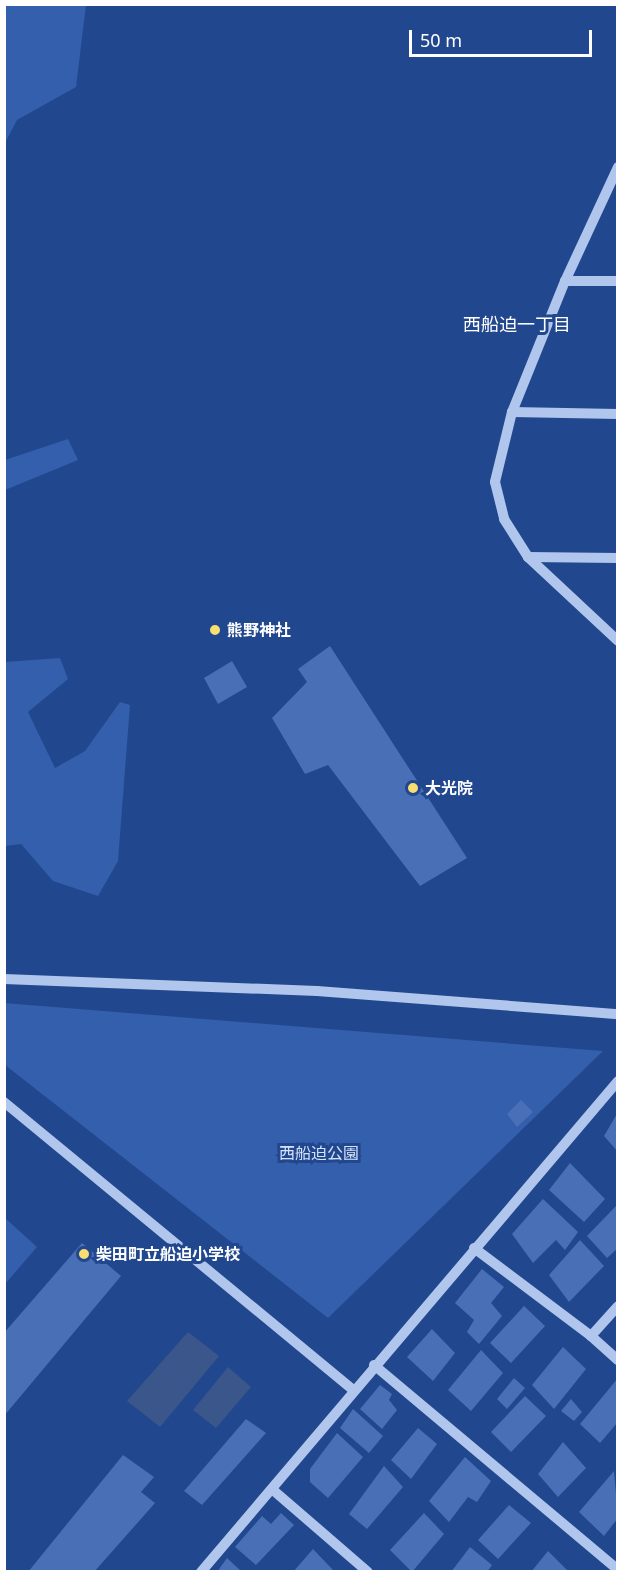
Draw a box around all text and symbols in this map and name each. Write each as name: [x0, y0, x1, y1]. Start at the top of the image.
scale bar: [412, 18, 595, 56]
text: 50 m: [420, 28, 462, 52]
district label: 西船迫一丁目: [463, 313, 571, 335]
place label: 熊野神社: [227, 620, 291, 640]
marker: 熊野神社: [208, 623, 222, 637]
place label: 大光院: [425, 778, 473, 798]
marker: 大光院: [406, 781, 420, 795]
park label: 西船迫公園: [279, 1143, 359, 1163]
place label: 柴田町立船迫小学校: [96, 1244, 240, 1264]
marker: 柴田町立船迫小学校: [77, 1247, 91, 1261]

